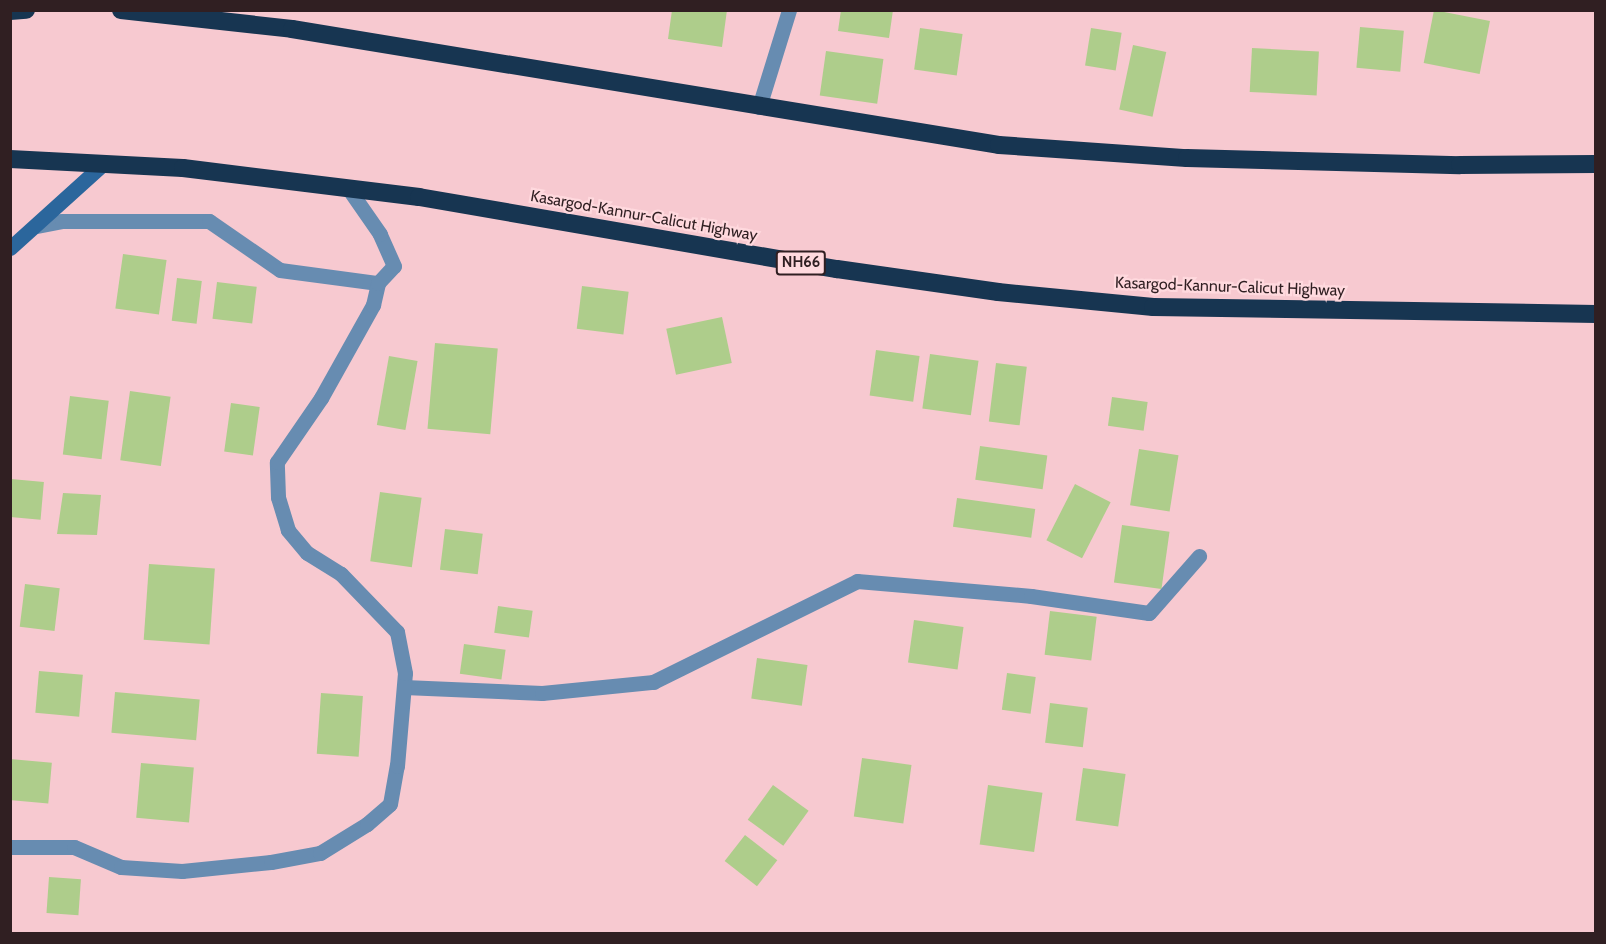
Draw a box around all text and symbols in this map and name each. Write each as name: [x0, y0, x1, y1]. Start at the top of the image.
street label: Kasargod-Kannur-Calicut Highway: [529, 187, 759, 245]
road number: NH66: [776, 251, 826, 275]
street label: Kasargod-Kannur-Calicut Highway: [1115, 273, 1345, 301]

